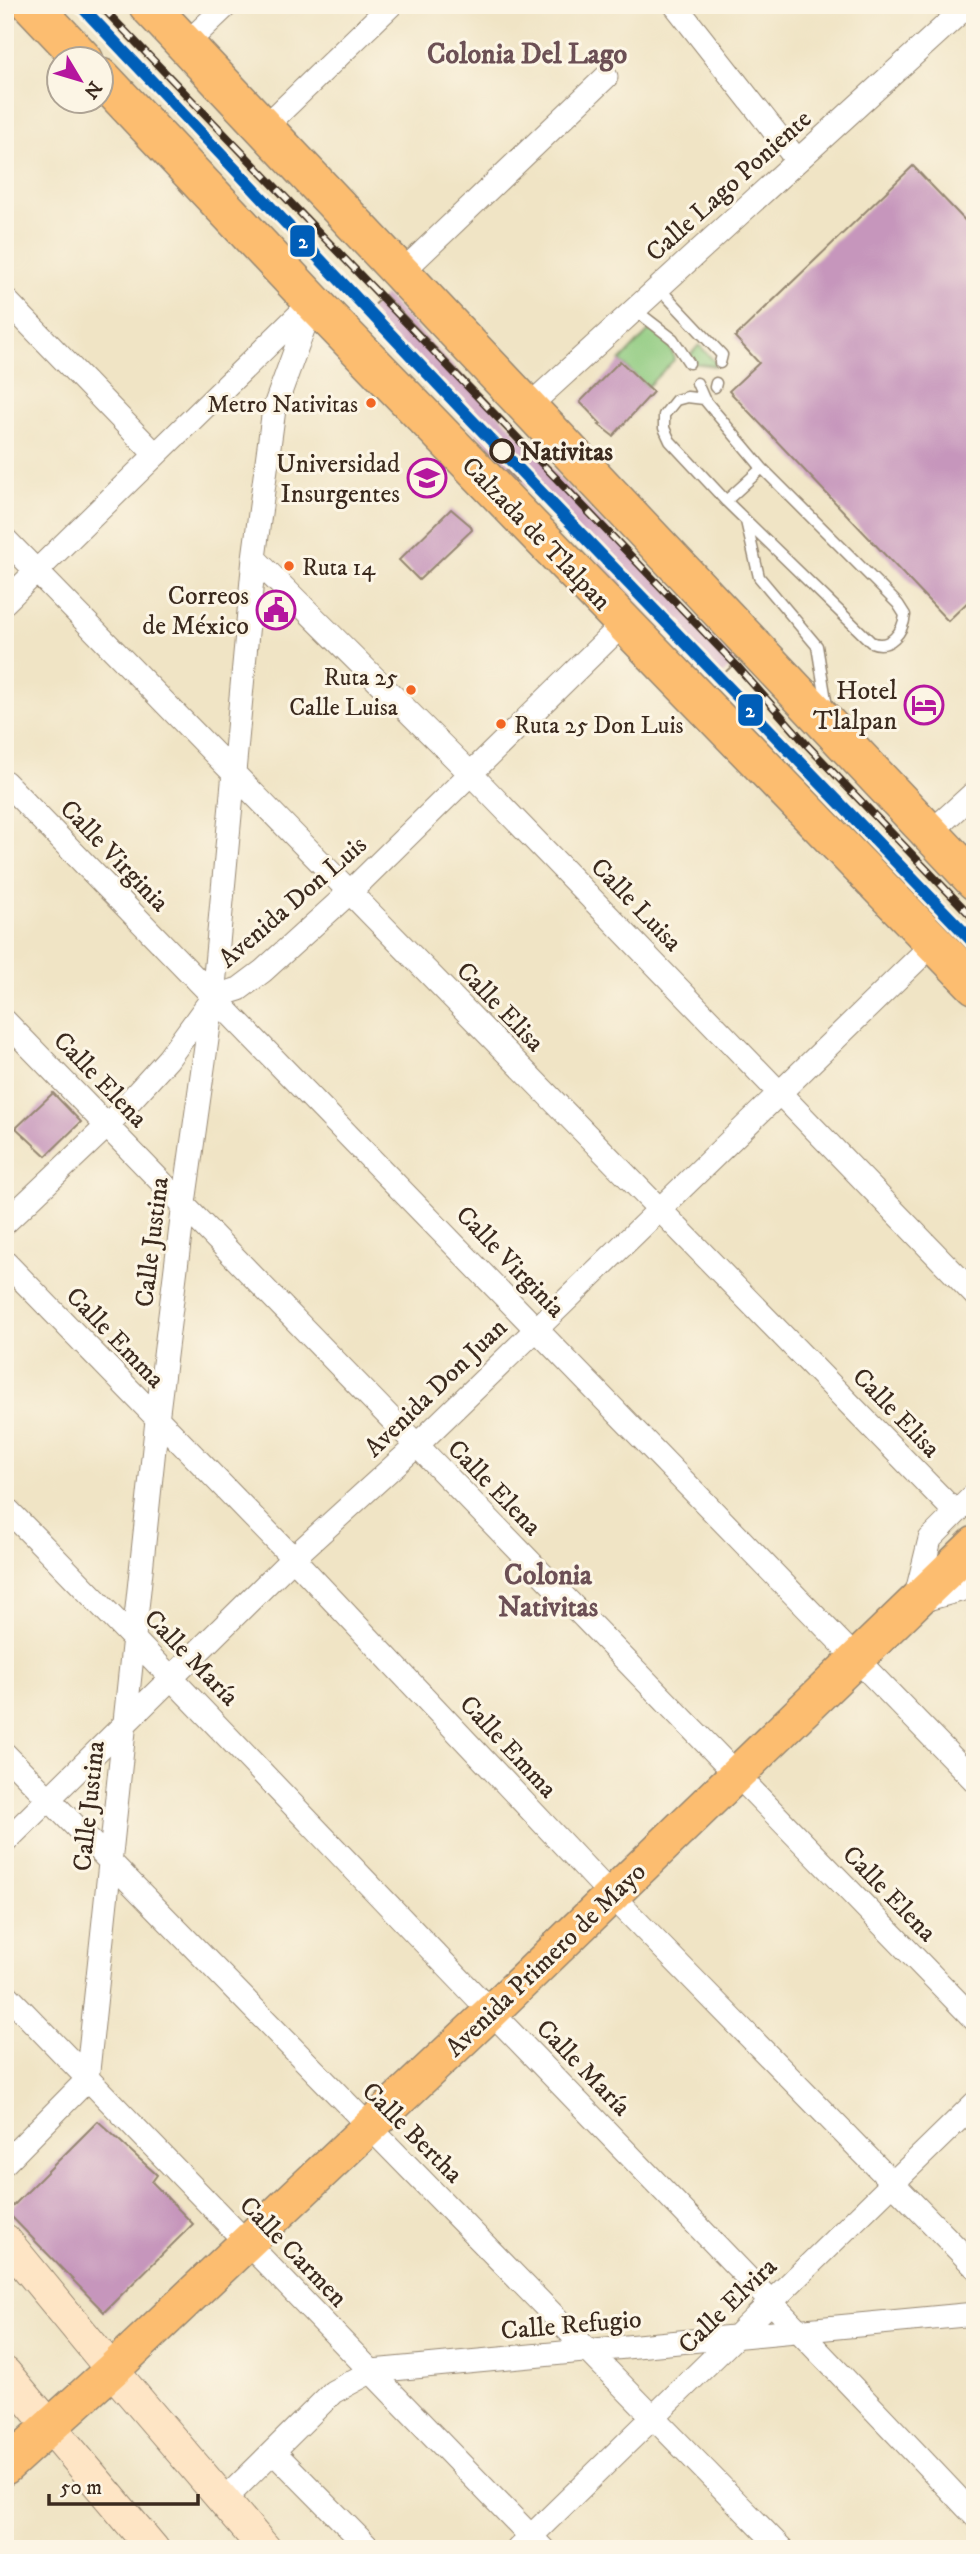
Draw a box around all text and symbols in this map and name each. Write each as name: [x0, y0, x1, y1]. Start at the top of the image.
district label: Colonia Del Lago: [427, 37, 627, 72]
north arrow: [46, 46, 116, 116]
text: N: [78, 76, 106, 103]
street label: Calle Lago Poniente: [639, 103, 819, 269]
line badge: 2: [289, 224, 316, 258]
text: 2: [298, 231, 308, 254]
place label: Metro Nativitas: [207, 390, 358, 420]
marker: Metro Nativitas: [364, 396, 378, 410]
place label: Nativitas: [520, 436, 613, 469]
marker: Nativitas: [490, 439, 514, 463]
place label: Universidad Insurgentes: [276, 448, 400, 511]
street label: Calzada de Tlalpan: [454, 450, 618, 618]
school or university icon: Universidad Insurgentes: [406, 457, 448, 499]
place label: Ruta 14: [302, 553, 376, 583]
marker: Ruta 14: [282, 559, 296, 573]
place label: Correos de México: [142, 580, 249, 643]
public building icon: Correos de México: [255, 589, 297, 631]
place label: Ruta 25 Calle Luisa: [289, 663, 399, 723]
place label: Hotel Tlalpan: [813, 675, 897, 738]
marker: Ruta 25 Calle Luisa: [404, 683, 418, 697]
hotel icon: Hotel Tlalpan: [903, 684, 945, 726]
line badge: 2: [737, 693, 764, 727]
text: 2: [745, 700, 755, 723]
place label: Ruta 25 Don Luis: [514, 711, 684, 741]
marker: Ruta 25 Don Luis: [494, 717, 508, 731]
street label: Calle Virginia: [52, 793, 176, 919]
street label: Avenida Don Luis: [212, 829, 374, 976]
street label: Calle Luisa: [583, 851, 689, 959]
street label: Calle Elisa: [449, 955, 551, 1059]
street label: Calle Elena: [46, 1025, 154, 1135]
street label: Calle Justina: [128, 1175, 177, 1309]
street label: Calle Virginia: [448, 1199, 572, 1325]
street label: Calle Emma: [58, 1280, 172, 1396]
street label: Avenida Don Juan: [358, 1311, 515, 1465]
street label: Calle Elisa: [845, 1361, 947, 1465]
street label: Calle Elena: [440, 1433, 548, 1543]
district label: Colonia Nativitas: [498, 1558, 599, 1625]
street label: Calle María: [137, 1603, 245, 1714]
street label: Calle Emma: [452, 1689, 564, 1805]
street label: Calle Justina: [66, 1739, 113, 1873]
street label: Calle Elena: [835, 1839, 943, 1949]
street label: Avenida Primero de Mayo: [439, 1856, 653, 2065]
street label: Calle María: [529, 2013, 637, 2124]
street label: Calle Bertha: [354, 2075, 470, 2191]
street label: Calle Carmen: [232, 2190, 354, 2315]
street label: Calle Elvira: [672, 2251, 784, 2361]
street label: Calle Refugio: [499, 2303, 643, 2348]
scale bar: [49, 2463, 198, 2507]
text: 50 m: [60, 2475, 102, 2501]

